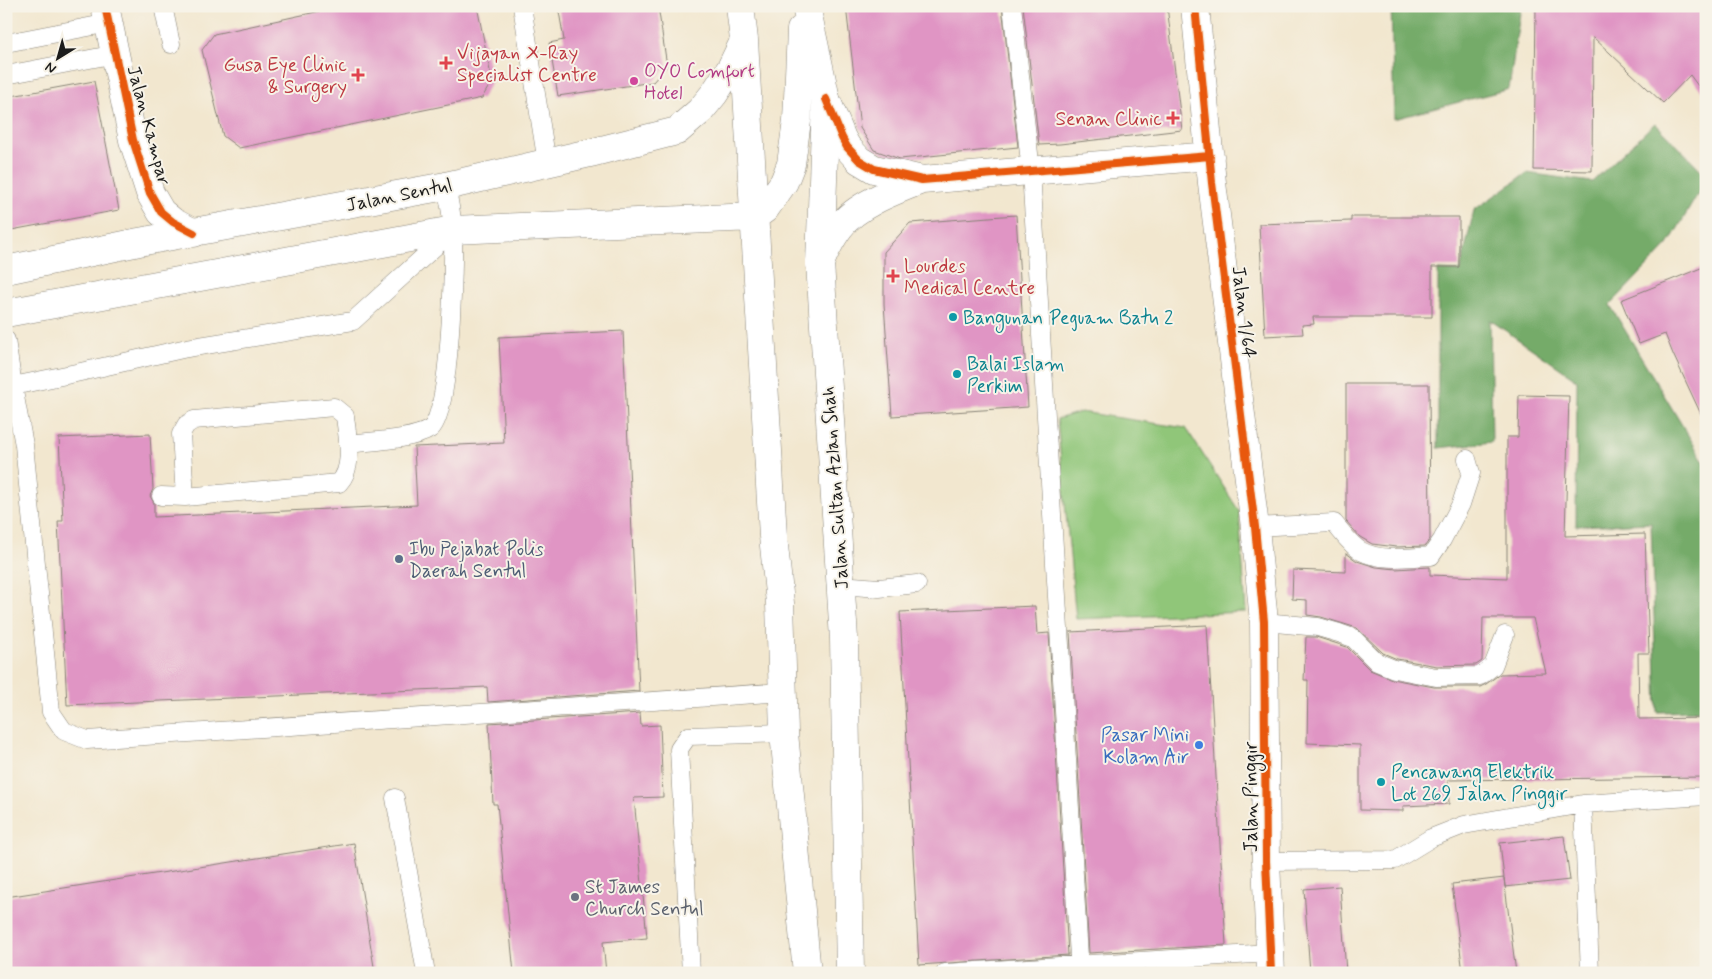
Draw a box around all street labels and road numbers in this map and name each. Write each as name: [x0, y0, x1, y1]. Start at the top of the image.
street label: Jalan Kampar: [121, 63, 177, 188]
street label: Jalan Sentul: [344, 173, 455, 218]
street label: Jalan 1/64: [1225, 265, 1262, 360]
street label: Jalan Sultan Azlan Shah: [816, 385, 855, 590]
street label: Jalan Pinggir: [1239, 742, 1266, 852]

